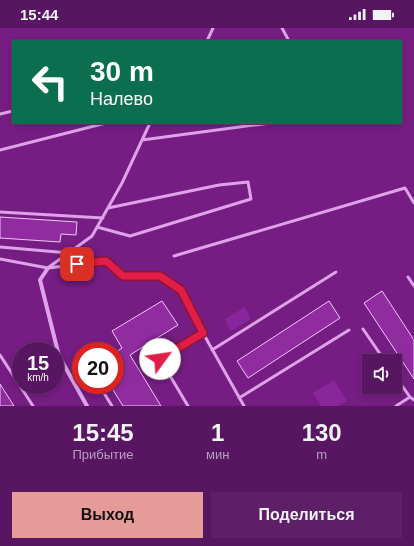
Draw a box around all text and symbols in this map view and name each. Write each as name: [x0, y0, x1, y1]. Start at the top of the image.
text: 15:44: [20, 6, 58, 23]
icon: left: [24, 56, 76, 108]
text: 30 m: [90, 56, 154, 87]
text: Налево: [90, 89, 153, 109]
pin: [60, 247, 94, 281]
icon: arrive: [66, 253, 88, 275]
position arrow: [139, 338, 181, 380]
speed limit sign: 20: [72, 342, 124, 394]
text: 15: [27, 352, 49, 374]
map controls: [362, 354, 402, 394]
button: sound: [362, 354, 402, 394]
text: km/h: [27, 372, 49, 383]
text: 15:45: [72, 419, 134, 446]
text: 1: [211, 419, 224, 446]
text: 130: [302, 419, 342, 446]
text: Прибытие: [72, 447, 134, 462]
text: мин: [206, 447, 229, 462]
text: m: [316, 447, 327, 462]
button: Выход: [12, 492, 203, 538]
button: Поделиться: [211, 492, 402, 538]

